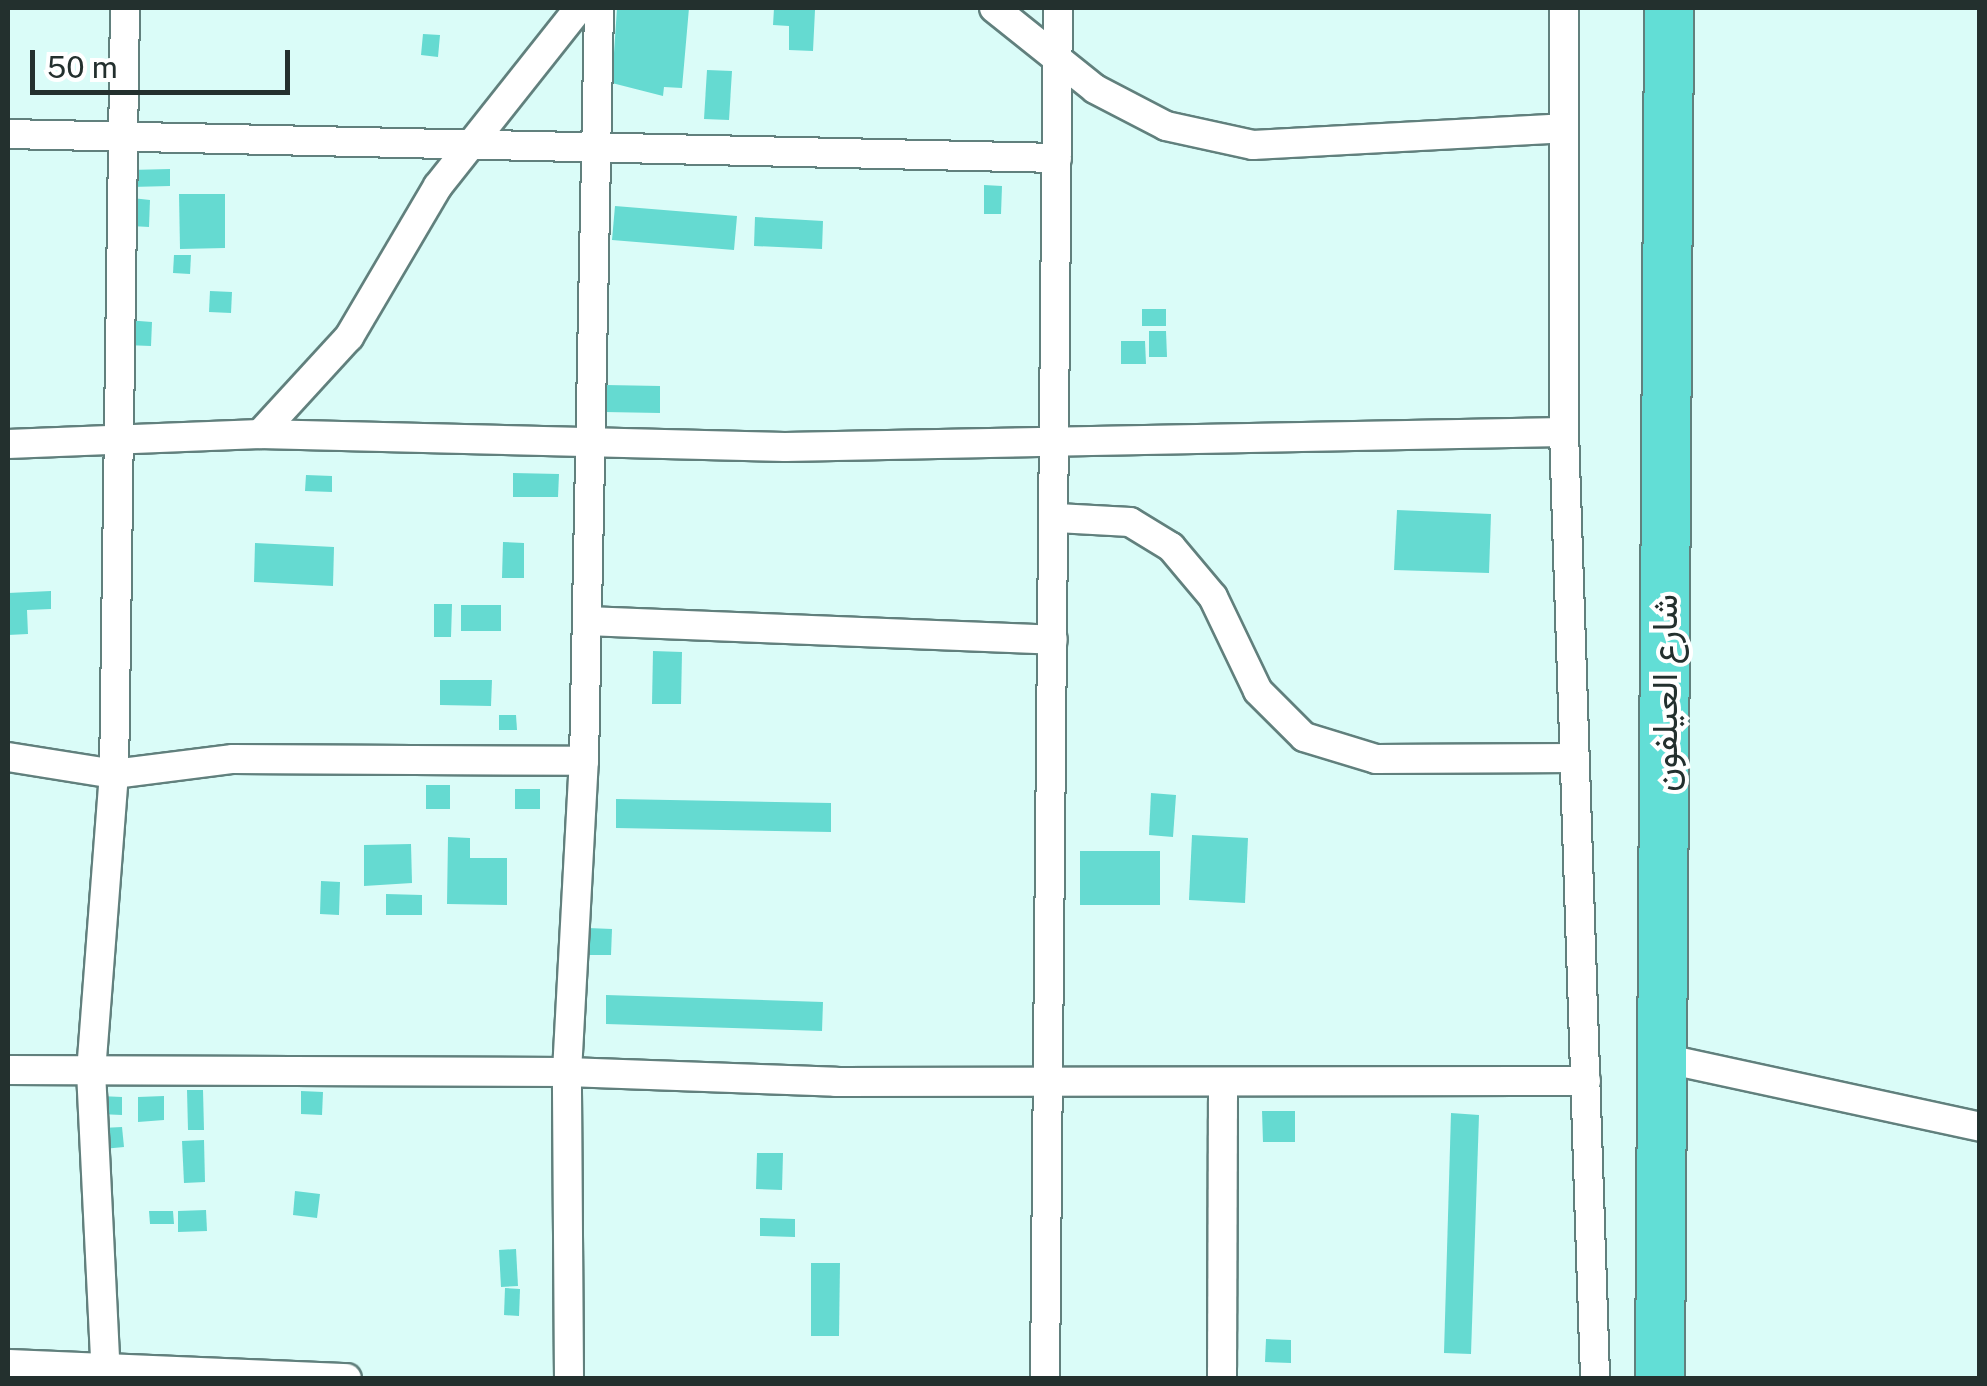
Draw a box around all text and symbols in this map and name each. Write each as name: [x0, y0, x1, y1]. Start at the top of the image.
scale bar: [35, 30, 295, 92]
text: 50 m: [47, 49, 118, 85]
street label: شارع العيلفون: [1644, 594, 1686, 792]

